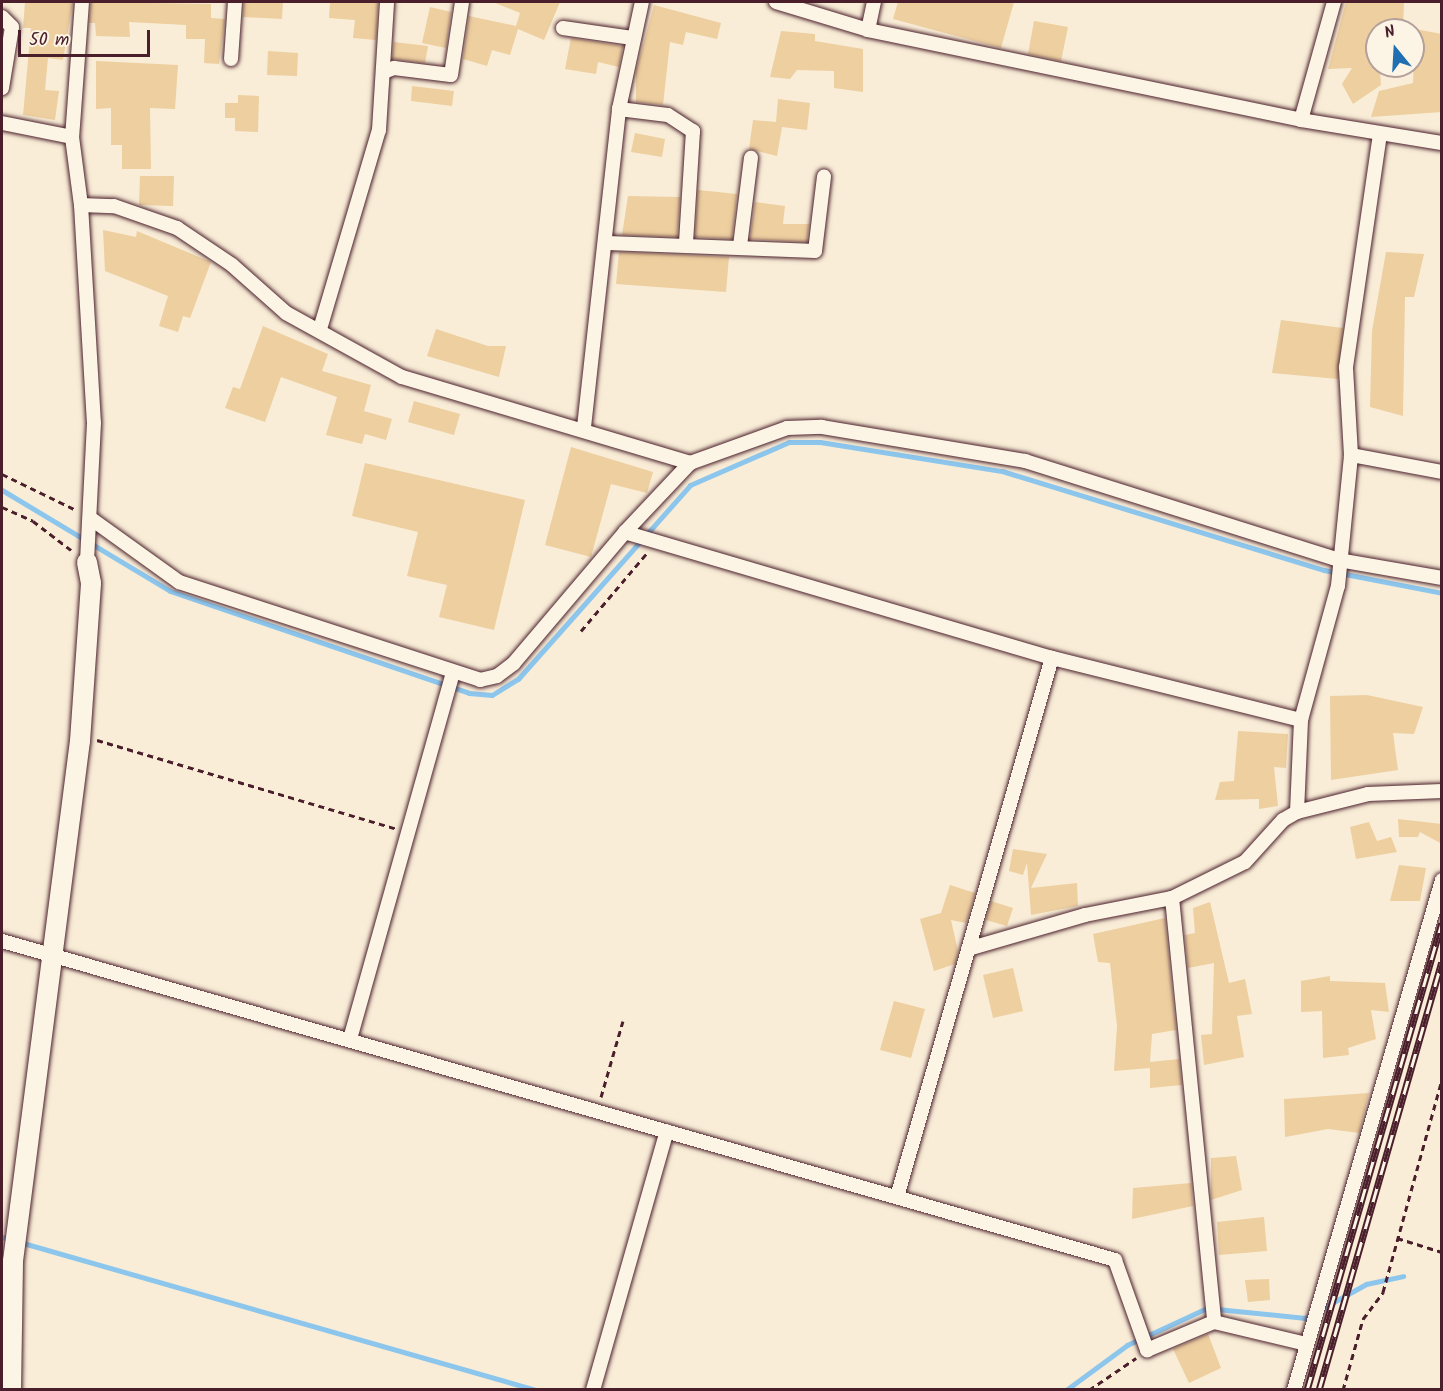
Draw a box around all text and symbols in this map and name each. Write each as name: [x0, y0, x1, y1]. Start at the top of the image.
scale bar: [21, 18, 153, 56]
north arrow: [1365, 18, 1425, 78]
text: N: [1381, 19, 1399, 46]
text: 50 m: [29, 26, 69, 55]

